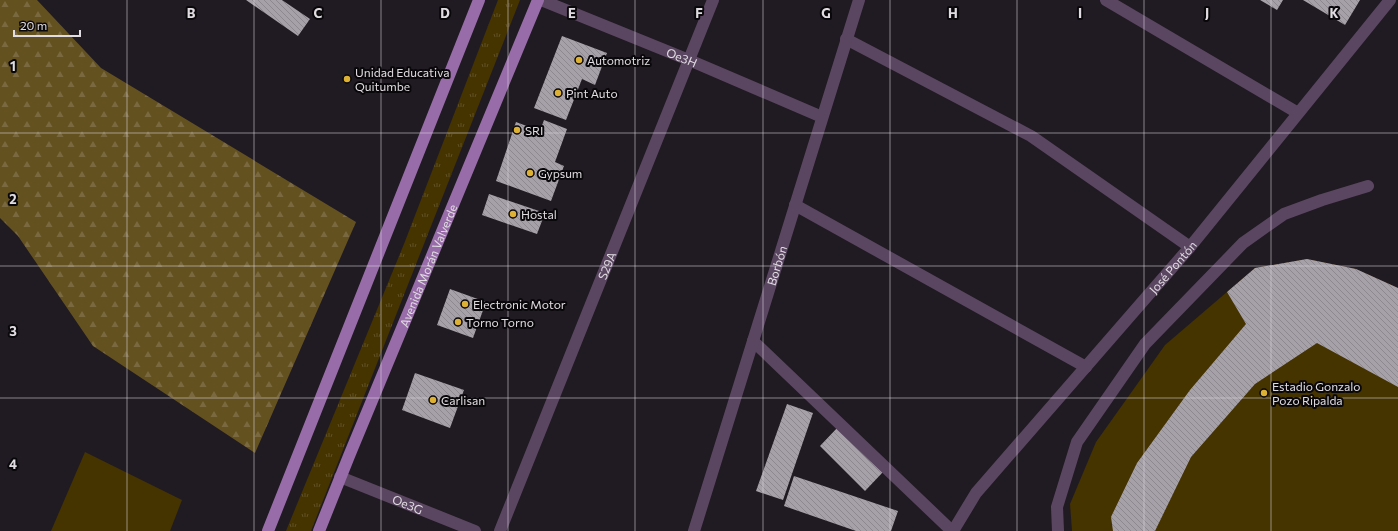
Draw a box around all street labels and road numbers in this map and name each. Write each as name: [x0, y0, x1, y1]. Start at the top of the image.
street label: Oe3H: [664, 45, 699, 70]
street label: Avenida Morán Valverde: [396, 202, 460, 329]
street label: José Pontón: [1146, 238, 1199, 297]
street label: Borbón: [764, 244, 789, 287]
street label: S29A: [595, 250, 618, 282]
street label: Oe3G: [390, 492, 425, 517]

